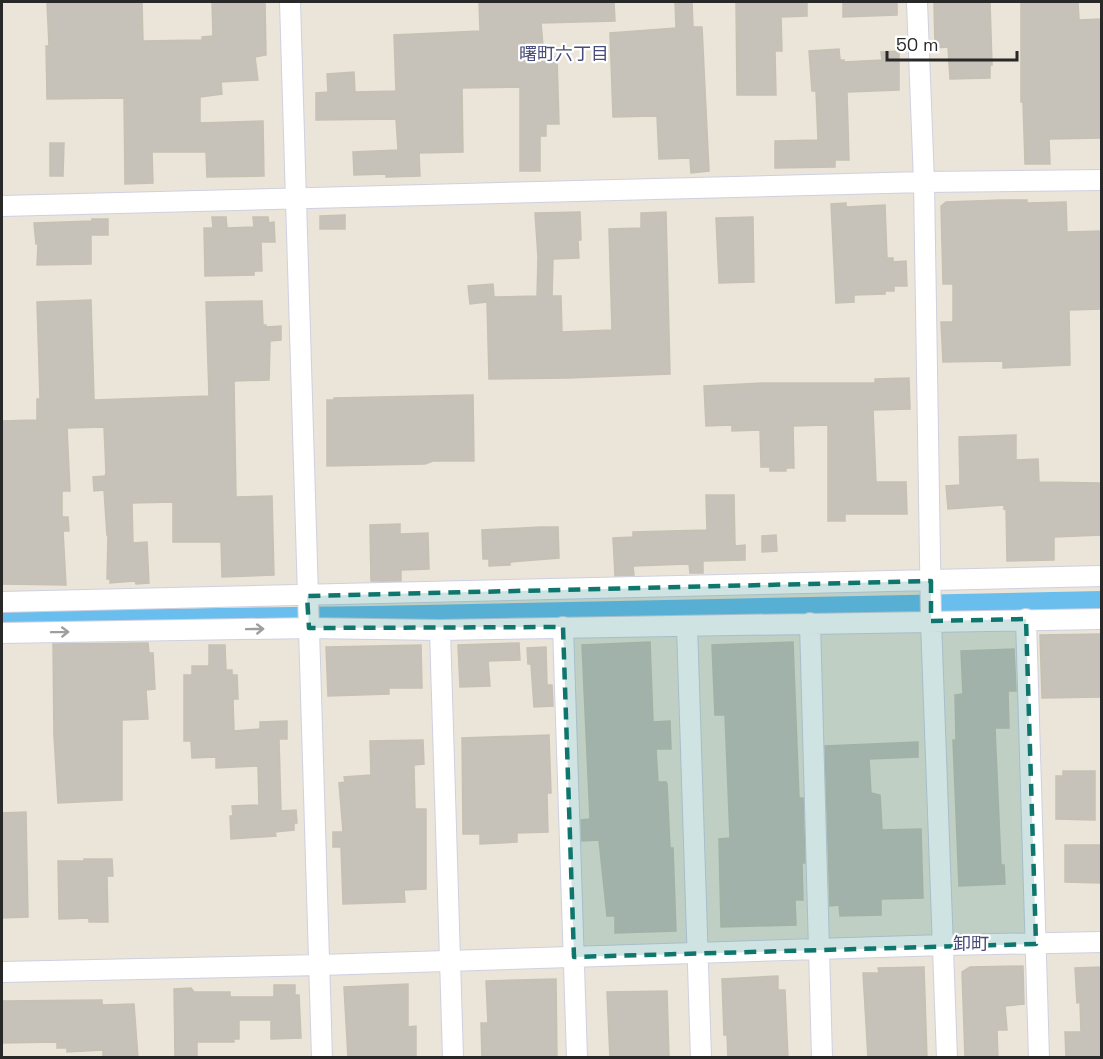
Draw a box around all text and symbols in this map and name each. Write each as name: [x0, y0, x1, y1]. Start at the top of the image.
scale bar: [887, 24, 1018, 62]
text: 50 m: [896, 33, 938, 56]
district label: 曙町六丁目: [519, 42, 609, 65]
one-way arrow: [244, 623, 264, 635]
one-way arrow: [49, 626, 69, 638]
district label: 卸町: [953, 932, 989, 955]

